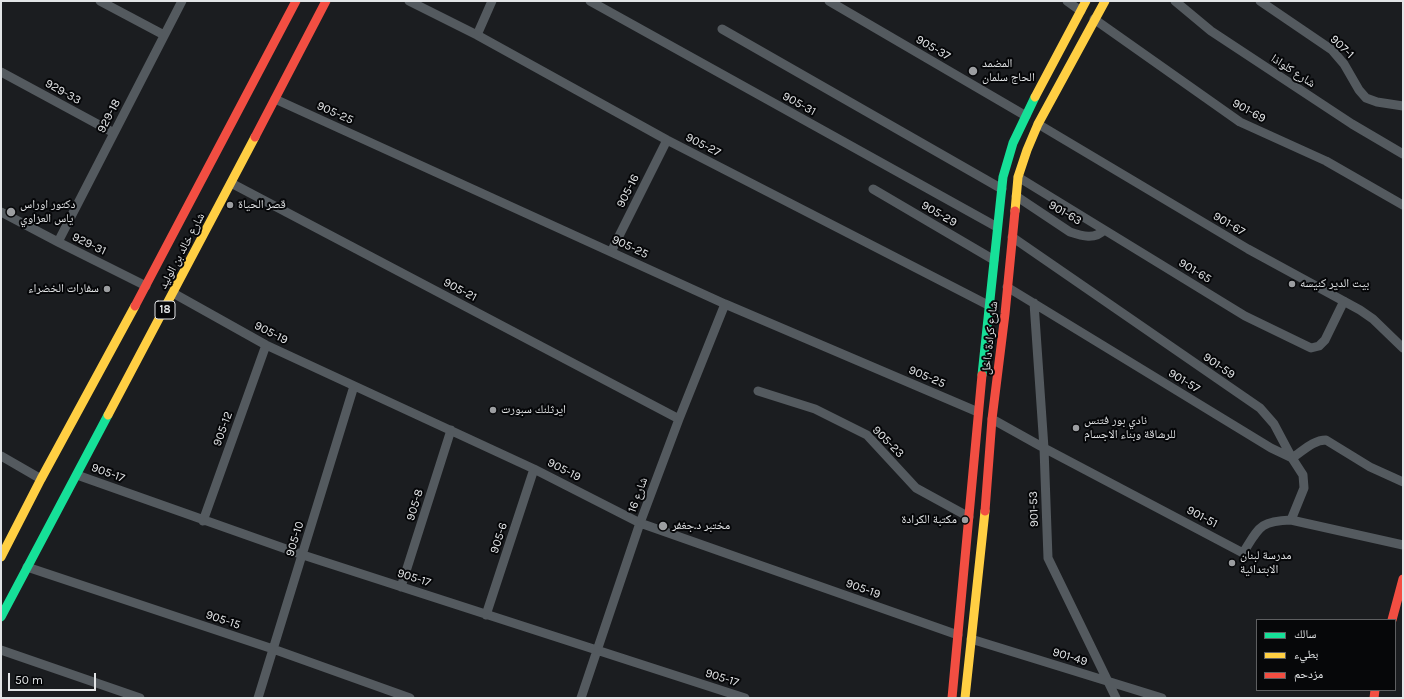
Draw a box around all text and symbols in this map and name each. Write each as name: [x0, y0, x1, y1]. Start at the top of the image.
street label: 905-37: [913, 32, 953, 64]
street label: 907-1: [1327, 32, 1357, 62]
street label: شارع كلواذا: [1268, 51, 1318, 91]
place label: المضمد الحاج سلمان: [982, 57, 1035, 85]
marker: المضمد الحاج سلمان: [967, 65, 979, 77]
street label: 929-33: [42, 76, 84, 108]
street label: 905-31: [780, 89, 818, 119]
street label: 901-69: [1230, 96, 1268, 126]
street label: 929-18: [94, 97, 124, 135]
street label: 905-25: [314, 99, 356, 127]
street label: 905-27: [683, 130, 723, 160]
street label: 905-16: [613, 172, 643, 210]
place label: دكتور اوراس ياس العزاوي: [20, 198, 75, 226]
place label: قصر الحياة: [238, 198, 286, 212]
street label: 905-29: [919, 198, 959, 230]
street label: 901-63: [1046, 198, 1084, 228]
marker: قصر الحياة: [225, 200, 235, 210]
marker: دكتور اوراس ياس العزاوي: [5, 206, 17, 218]
street label: 901-67: [1210, 209, 1248, 239]
street label: شارع خالد بن الوليد: [156, 210, 208, 292]
street label: 929-31: [70, 230, 108, 258]
street label: 905-25: [609, 232, 651, 262]
street label: 901-65: [1176, 256, 1214, 286]
street label: 905-21: [441, 275, 479, 305]
place label: بيت الدير كنيسه: [1300, 277, 1369, 291]
marker: بيت الدير كنيسه: [1287, 279, 1297, 289]
place label: سفارات الخضراء: [28, 282, 99, 296]
marker: سفارات الخضراء: [102, 284, 112, 294]
road number: 18: [155, 301, 175, 319]
street label: شارع كرادة داخل: [979, 301, 1001, 375]
street label: 905-19: [252, 318, 290, 348]
street label: 901-59: [1200, 350, 1238, 382]
street label: 905-25: [906, 363, 948, 391]
street label: 901-57: [1165, 366, 1203, 396]
place label: ايرثلنك سبورت: [501, 403, 566, 417]
marker: ايرثلنك سبورت: [488, 405, 498, 415]
street label: 905-12: [210, 410, 236, 448]
place label: نادي بور فتنس للرشاقة وبناء الاجسام: [1084, 414, 1176, 442]
street label: 905-23: [869, 423, 907, 461]
marker: نادي بور فتنس للرشاقة وبناء الاجسام: [1071, 423, 1081, 433]
street label: 905-19: [545, 455, 583, 485]
street label: 905-17: [89, 460, 127, 486]
street label: شارع 16: [625, 475, 651, 515]
street label: 905-8: [403, 487, 427, 523]
street label: 901-53: [1026, 491, 1042, 527]
street label: 901-51: [1184, 503, 1220, 531]
place label: مكتبة الكرادة: [901, 513, 957, 527]
marker: مكتبة الكرادة: [960, 515, 970, 525]
place label: مختبر د.جغفر: [672, 519, 730, 533]
street label: 905-10: [283, 520, 307, 558]
marker: مختبر د.جغفر: [657, 520, 669, 532]
street label: 905-6: [487, 521, 511, 555]
place label: مدرسة لبنان الابتدائية: [1240, 549, 1292, 577]
marker: مدرسة لبنان الابتدائية: [1227, 558, 1237, 568]
street label: 905-17: [395, 566, 433, 590]
street label: 905-19: [844, 576, 882, 602]
street label: 905-15: [204, 607, 242, 633]
legend: [1256, 619, 1396, 691]
text: سالك: [1294, 627, 1316, 641]
street label: 901-49: [1051, 645, 1089, 669]
text: بطيء: [1294, 647, 1318, 661]
scale bar: [10, 665, 98, 691]
street label: 905-17: [703, 666, 741, 690]
text: مزدحم: [1294, 667, 1323, 681]
text: 50 m: [15, 673, 43, 687]

